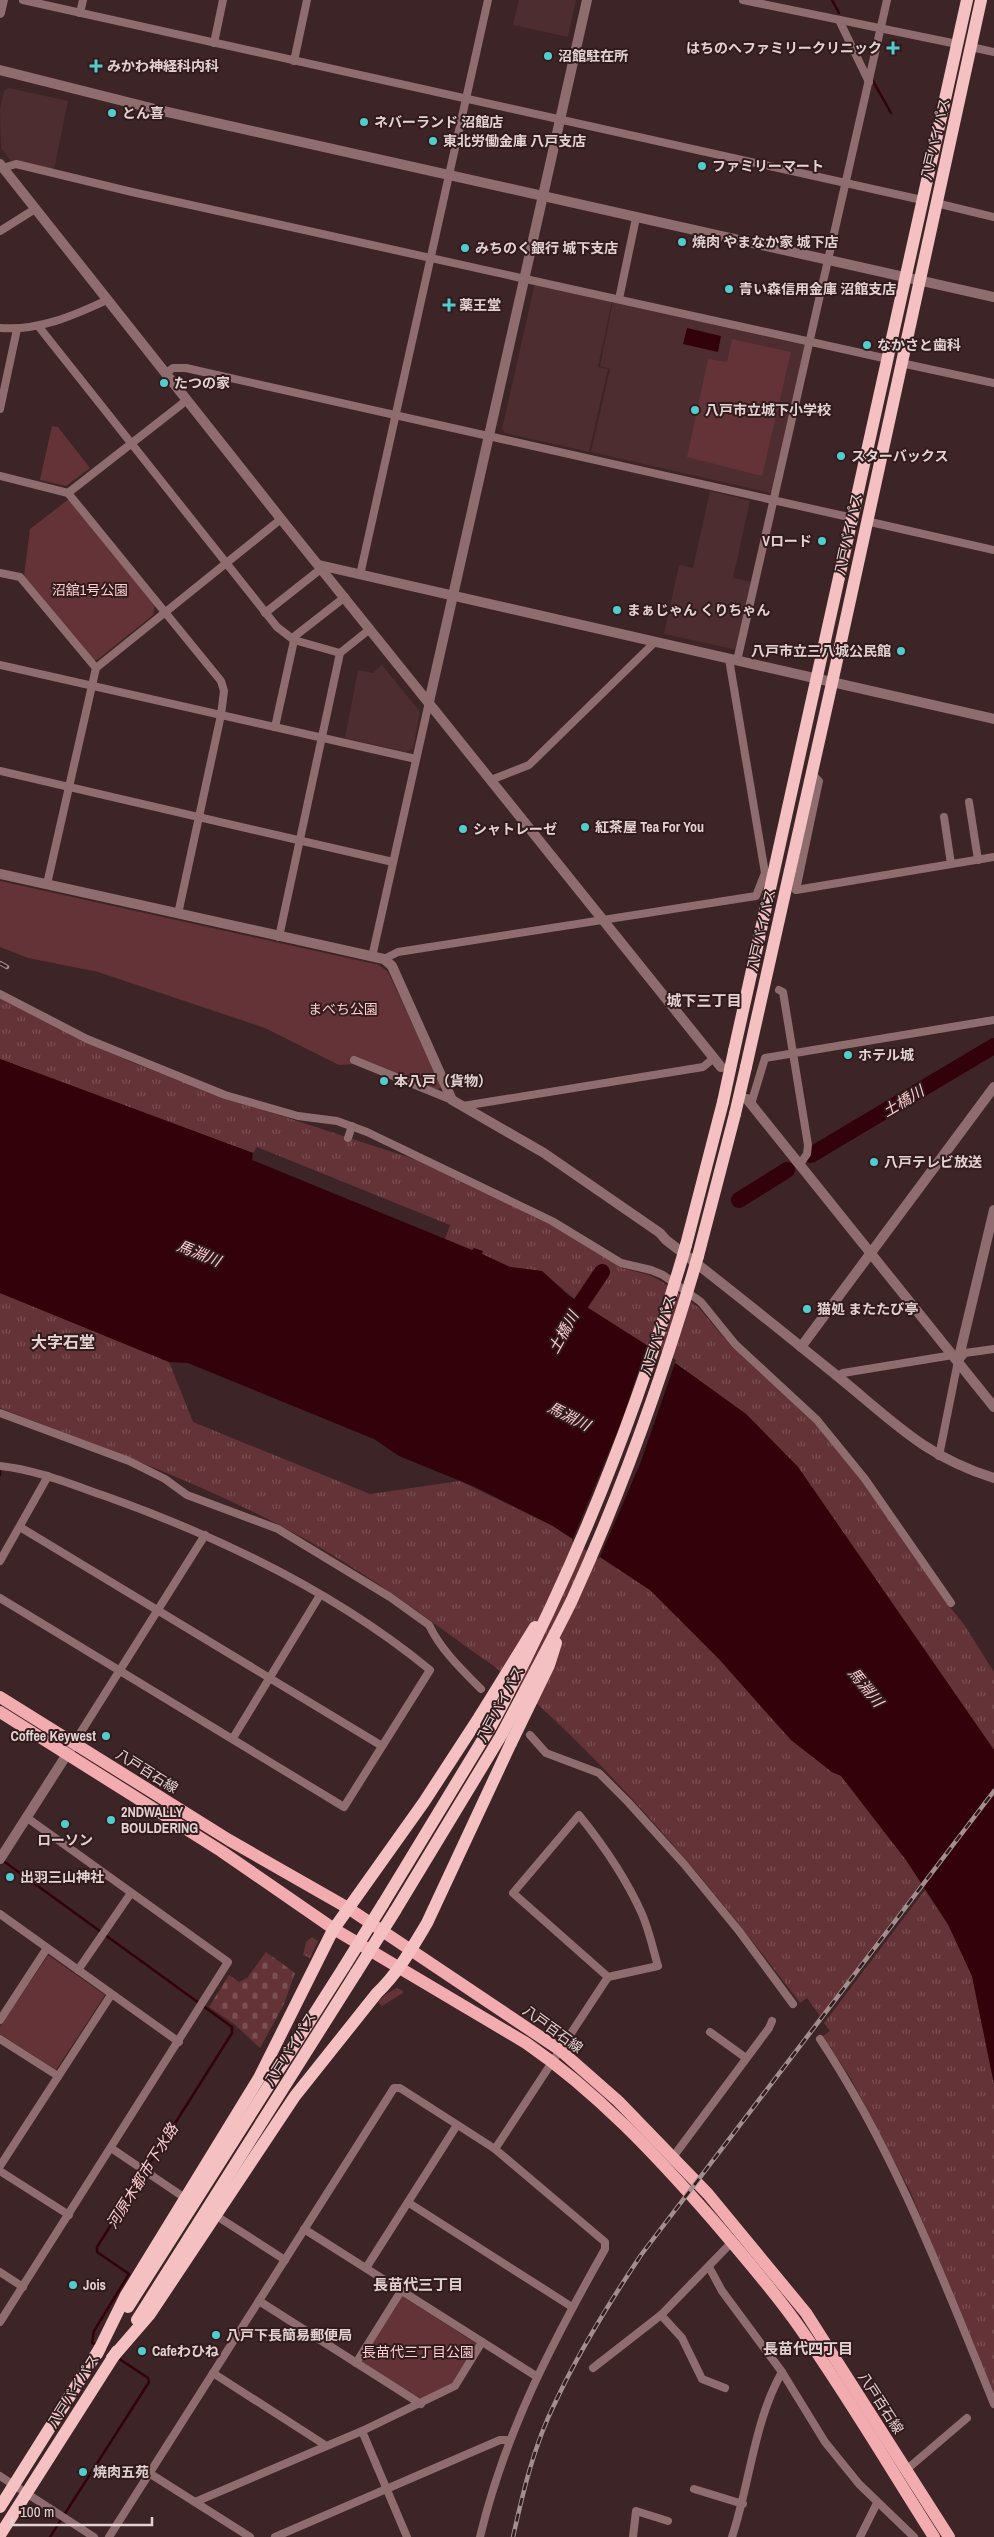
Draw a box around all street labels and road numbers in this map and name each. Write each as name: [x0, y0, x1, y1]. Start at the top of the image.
street label: 八戸バイパス: [917, 96, 953, 182]
street label: 八戸バイパス: [830, 491, 866, 577]
street label: 八戸バイパス: [743, 887, 779, 973]
street label: 八戸バイパス: [637, 1292, 679, 1378]
street label: 八戸バイパス: [472, 1663, 528, 1745]
street label: 八戸百石線: [113, 1745, 181, 1797]
street label: 八戸百石線: [519, 2001, 587, 2057]
street label: 八戸バイパス: [260, 2009, 320, 2089]
street label: 八戸バイパス: [43, 2351, 103, 2431]
street label: 八戸百石線: [854, 2369, 908, 2437]

